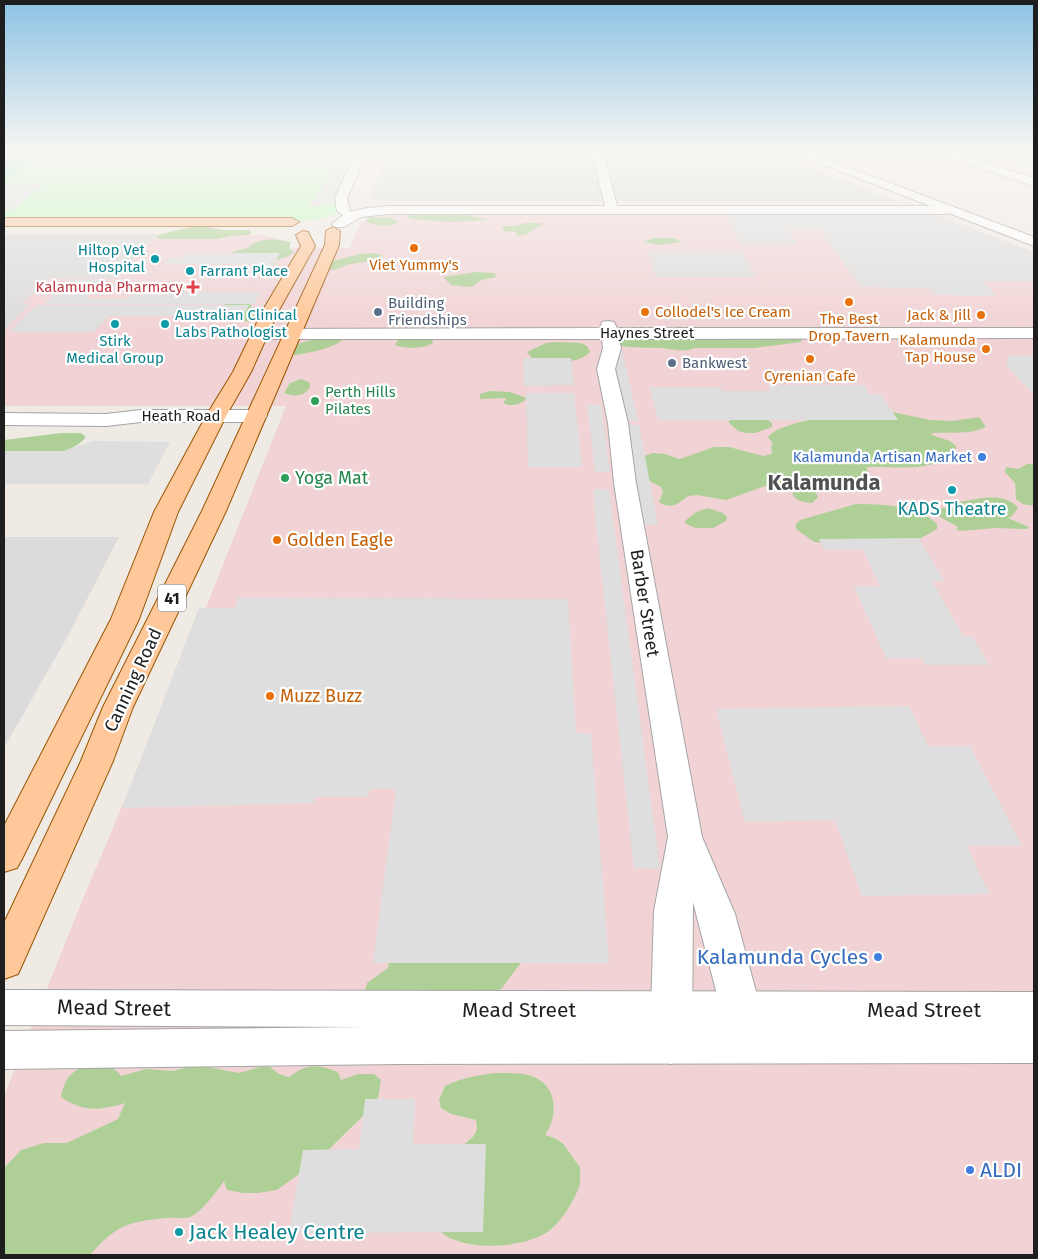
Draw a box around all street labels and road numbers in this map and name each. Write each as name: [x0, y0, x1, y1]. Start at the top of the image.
street label: Haynes Street: [600, 324, 695, 342]
street label: Heath Road: [141, 407, 221, 425]
street label: Barber Street: [626, 548, 664, 659]
road number: 41: [158, 584, 186, 612]
street label: Canning Road: [99, 625, 167, 735]
street label: Mead Street: [57, 994, 172, 1022]
street label: Mead Street: [462, 997, 576, 1023]
street label: Mead Street: [867, 997, 981, 1023]

